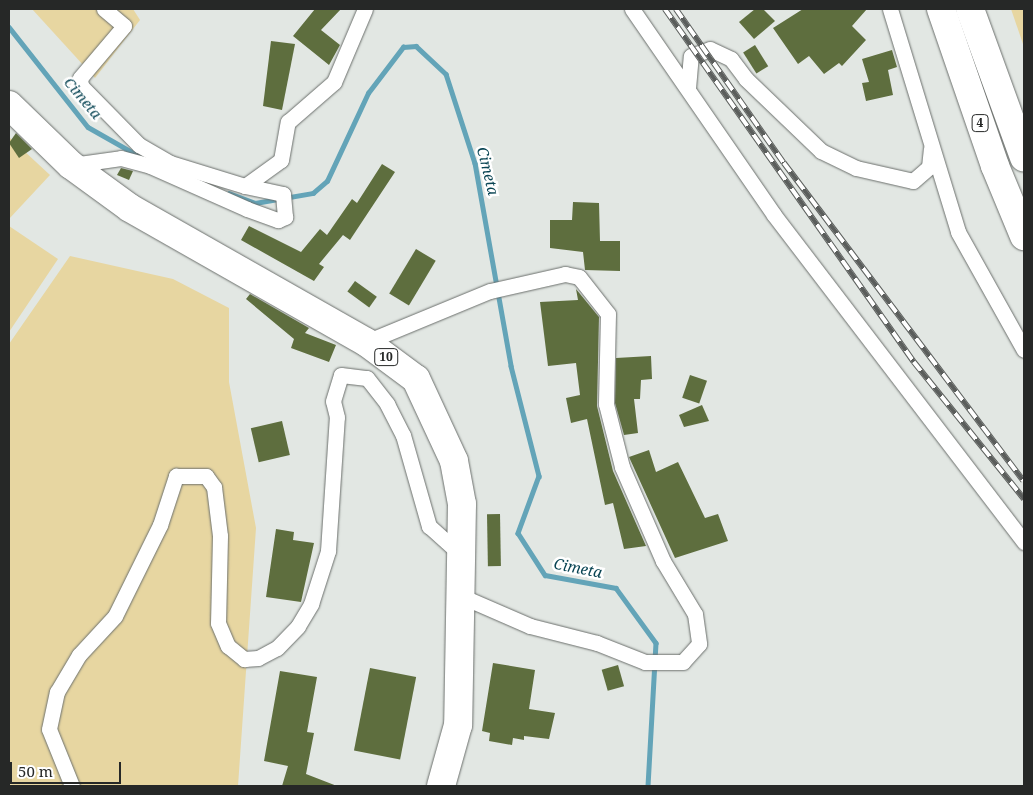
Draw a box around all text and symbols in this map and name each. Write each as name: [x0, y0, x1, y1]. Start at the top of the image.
water label: Cimeta: [60, 73, 106, 123]
road number: 4: [971, 114, 989, 132]
water label: Cimeta: [473, 145, 503, 197]
road number: 10: [374, 348, 398, 367]
water label: Cimeta: [552, 554, 604, 582]
scale bar: [12, 752, 124, 784]
text: 50 m: [18, 761, 53, 781]

